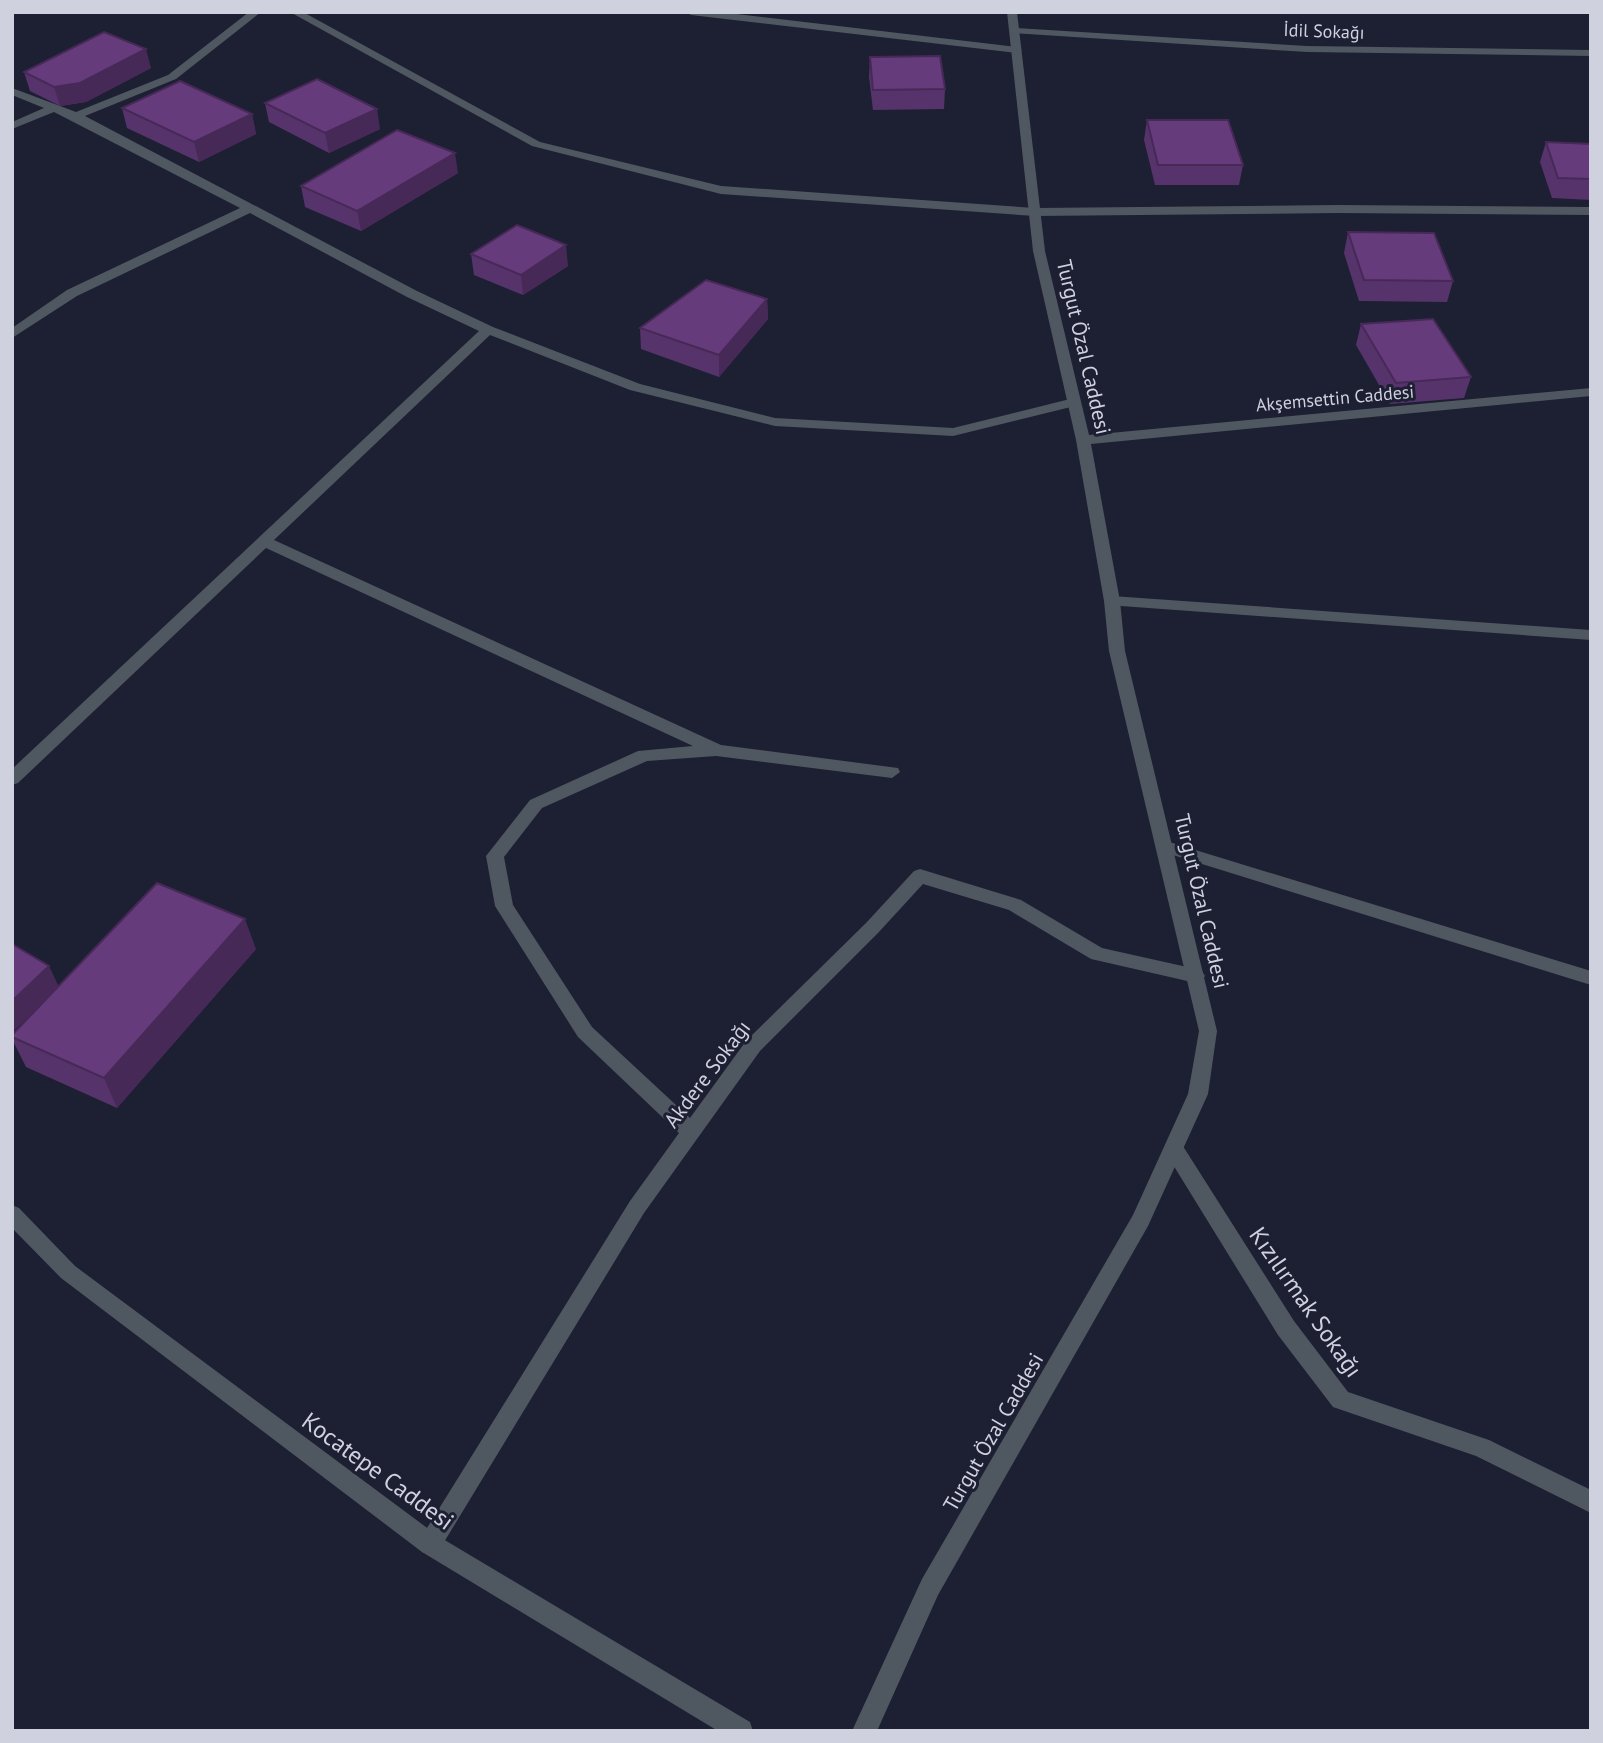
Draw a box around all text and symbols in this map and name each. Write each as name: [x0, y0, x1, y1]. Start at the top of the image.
street label: İdil Sokağı: [1283, 18, 1365, 44]
street label: Turgut Özal Caddesi: [1051, 257, 1117, 437]
street label: Akşemsettin Caddesi: [1255, 380, 1415, 416]
street label: Turgut Özal Caddesi: [1169, 811, 1235, 991]
street label: Akdere Sokağı: [658, 1015, 756, 1133]
street label: Kızılırmak Sokağı: [1243, 1221, 1369, 1383]
street label: Turgut Özal Caddesi: [937, 1348, 1049, 1516]
street label: Kocatepe Caddesi: [296, 1405, 460, 1537]

